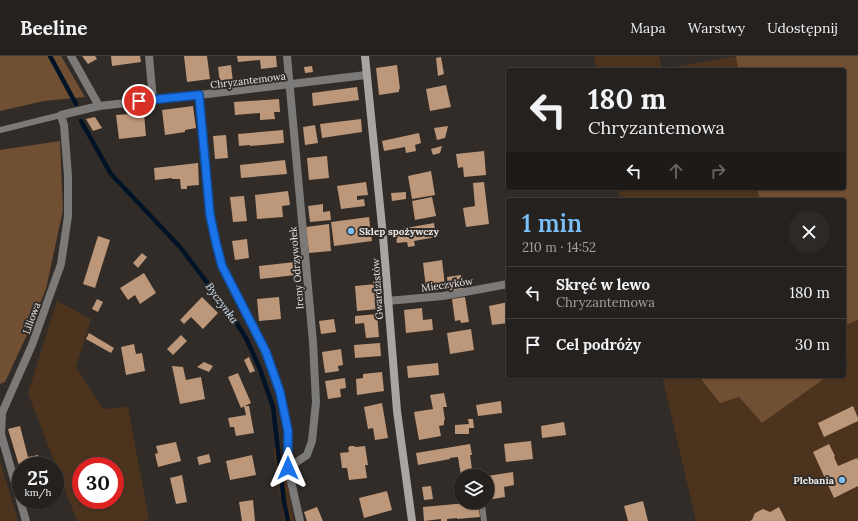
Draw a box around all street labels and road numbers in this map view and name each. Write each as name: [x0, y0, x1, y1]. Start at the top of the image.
street label: Chryzantemowa: [210, 69, 287, 92]
street label: Ireny Odrzywołek: [286, 225, 307, 310]
street label: Gwardzistów: [369, 258, 386, 320]
street label: Mieczyków: [420, 274, 474, 295]
street label: Liliowa: [20, 300, 43, 336]

